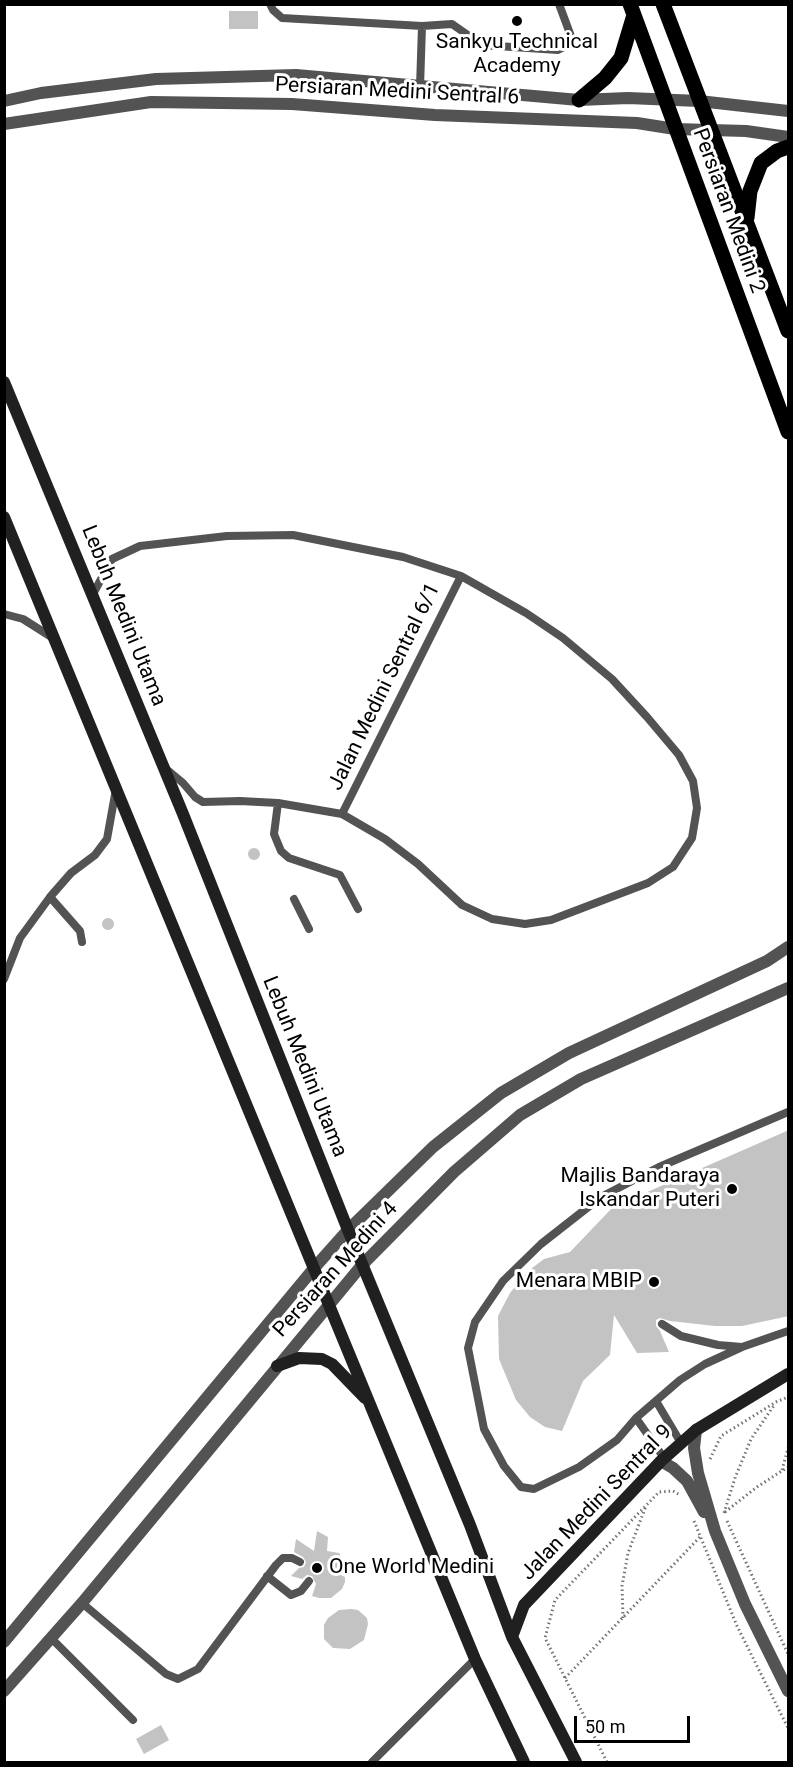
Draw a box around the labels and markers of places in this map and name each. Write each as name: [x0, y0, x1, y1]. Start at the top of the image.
marker: Sankyu Technical Academy: [510, 14, 524, 28]
place label: Sankyu Technical Academy: [436, 30, 598, 80]
place label: Majlis Bandaraya Iskandar Puteri: [560, 1164, 720, 1214]
marker: Majlis Bandaraya Iskandar Puteri: [725, 1182, 739, 1196]
place label: Menara MBIP: [516, 1269, 642, 1295]
marker: Menara MBIP: [647, 1275, 661, 1289]
place label: One World Medini: [329, 1555, 494, 1581]
marker: One World Medini: [310, 1561, 324, 1575]

